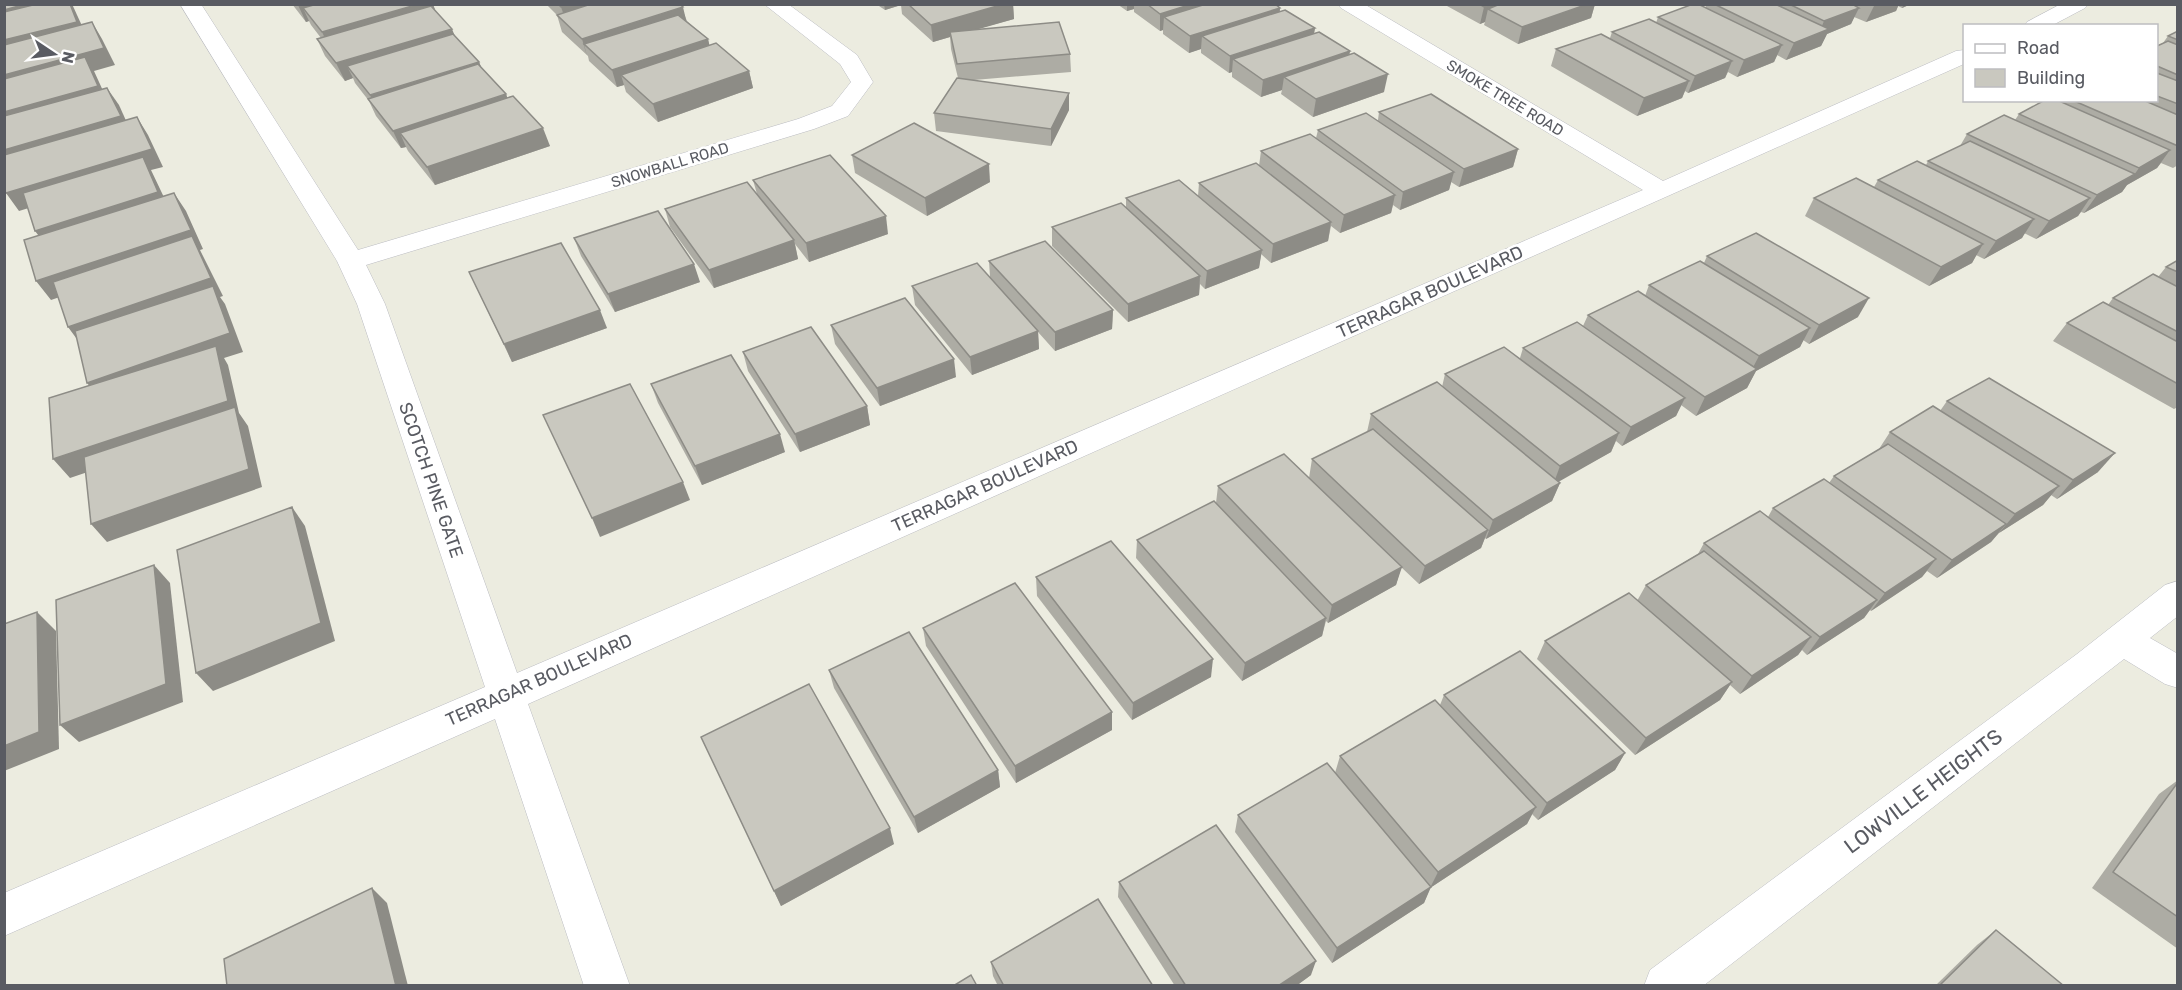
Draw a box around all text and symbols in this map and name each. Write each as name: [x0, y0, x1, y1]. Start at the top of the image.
north arrow: [24, 24, 84, 84]
legend: [1963, 24, 2158, 102]
text: Road: [2017, 37, 2060, 59]
text: N: [58, 50, 79, 65]
street label: SMOKE TREE ROAD: [1443, 56, 1567, 140]
text: Building: [2017, 67, 2085, 89]
street label: SNOWBALL ROAD: [609, 139, 731, 191]
street label: TERRAGAR BOULEVARD: [1333, 241, 1527, 343]
street label: SCOTCH PINE GATE: [394, 399, 468, 561]
street label: TERRAGAR BOULEVARD: [888, 435, 1082, 537]
street label: TERRAGAR BOULEVARD: [442, 629, 636, 731]
street label: LOWVILLE HEIGHTS: [1839, 723, 2007, 859]

